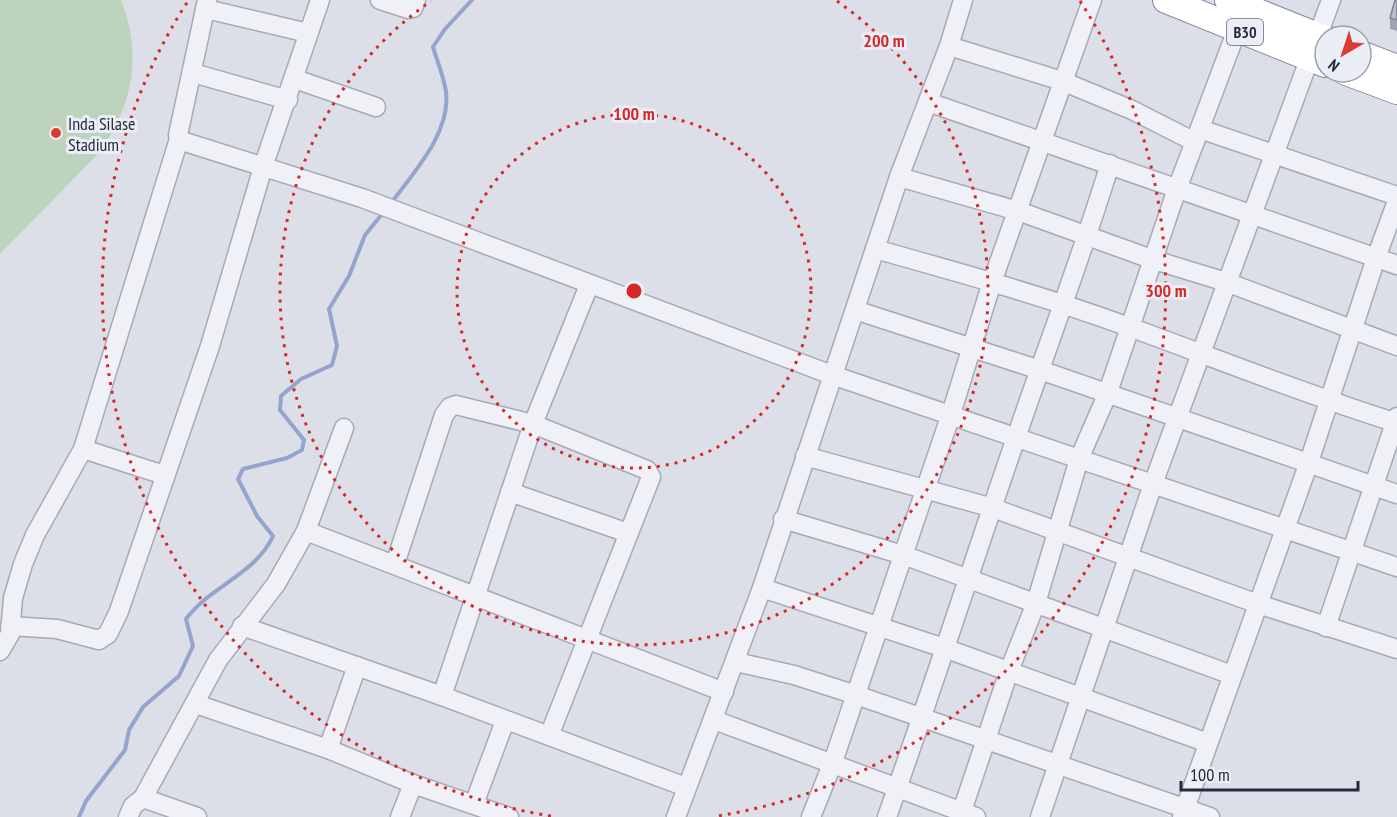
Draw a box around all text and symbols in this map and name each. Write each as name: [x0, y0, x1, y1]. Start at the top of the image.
road number: B30: [1227, 19, 1263, 45]
north arrow: [1313, 24, 1373, 84]
text: 200 m: [863, 29, 905, 52]
text: N: [1324, 55, 1343, 76]
text: 100 m: [613, 102, 655, 125]
place label: Inda Silase Stadium: [68, 112, 135, 156]
marker: Inda Silase Stadium: [49, 126, 63, 140]
text: 300 m: [1145, 279, 1187, 302]
centre of rings: [624, 281, 644, 301]
scale bar: [1181, 754, 1358, 792]
text: 100 m: [1190, 763, 1230, 786]

